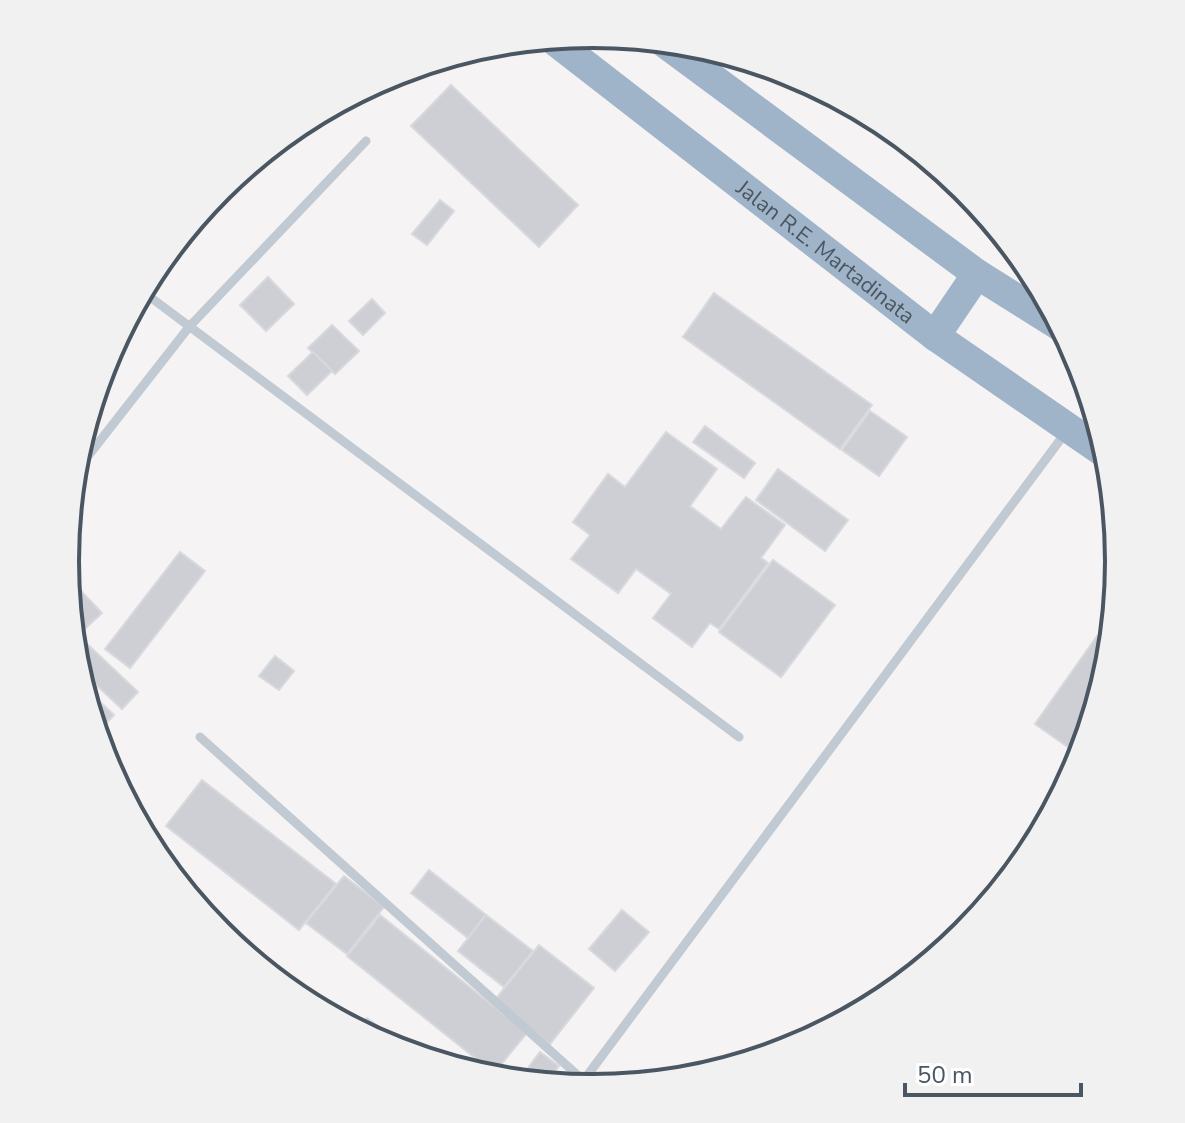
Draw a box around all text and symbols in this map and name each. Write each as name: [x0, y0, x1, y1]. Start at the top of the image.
street label: Jalan R.E. Martadinata: [729, 173, 921, 331]
scale bar: [905, 1047, 1081, 1097]
text: 50 m: [917, 1059, 973, 1091]

